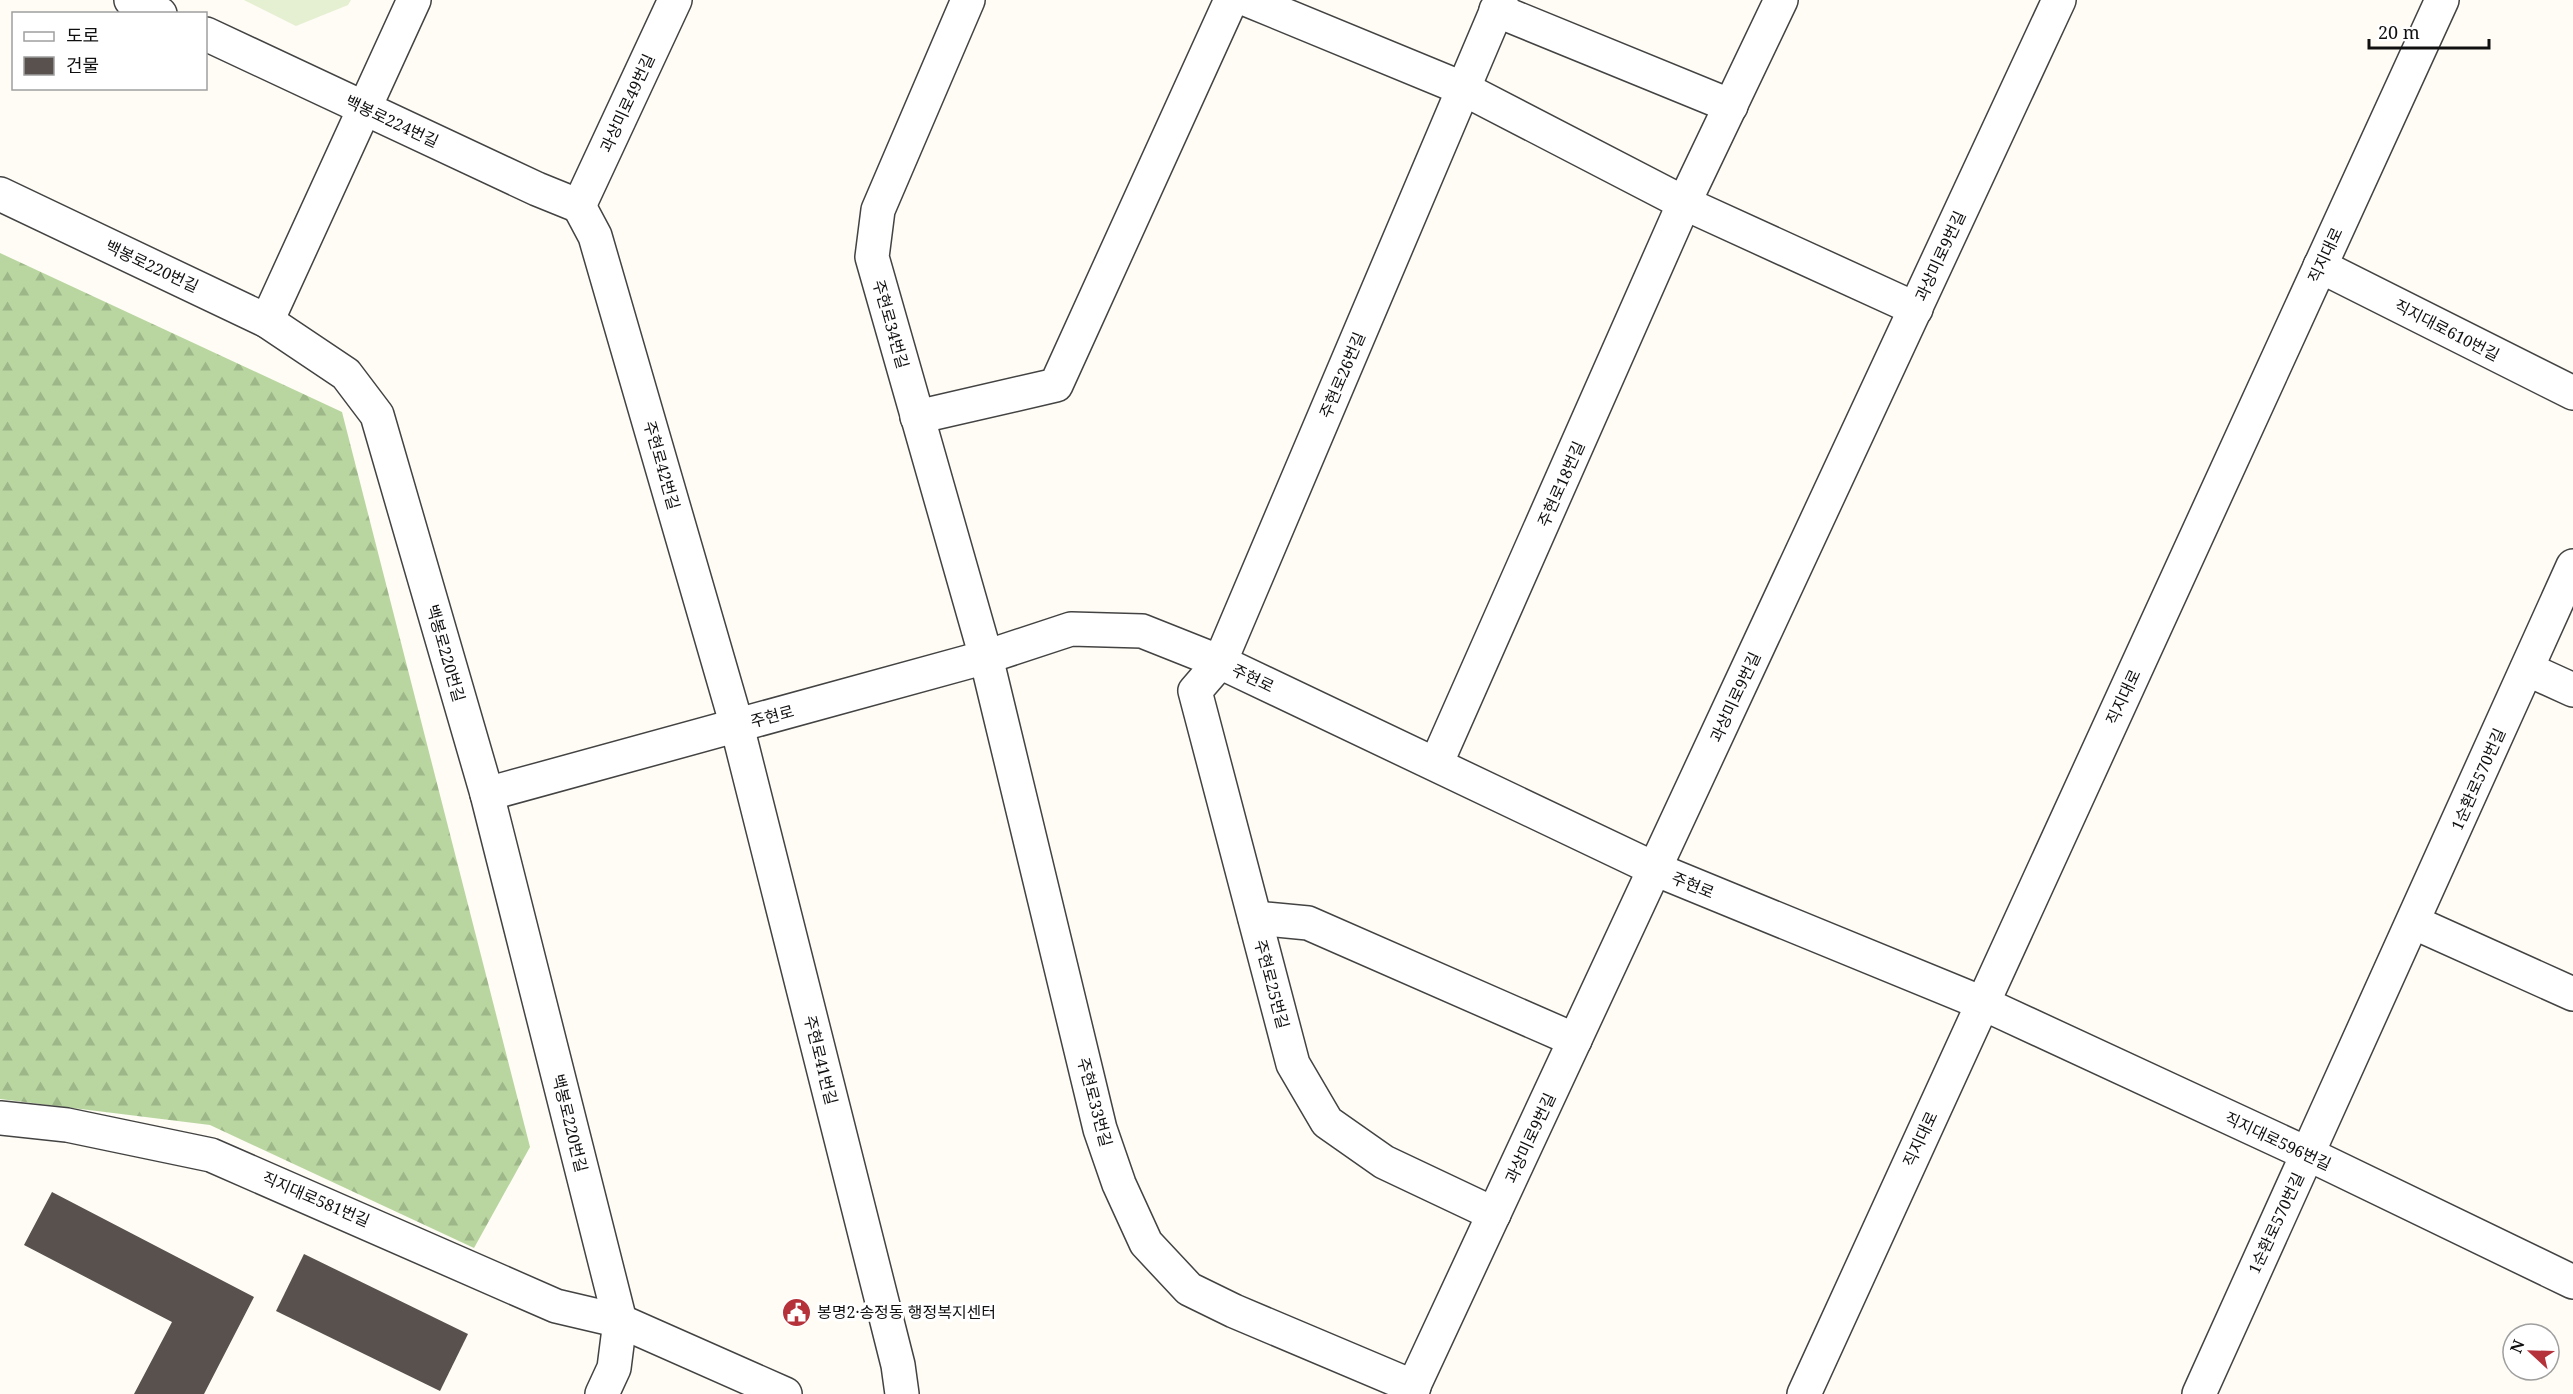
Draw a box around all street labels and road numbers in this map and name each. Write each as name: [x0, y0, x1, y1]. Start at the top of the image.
street label: 과상미로49번길: [595, 50, 659, 156]
street label: 백봉로224번길: [342, 90, 442, 152]
street label: 과상미로9번길: [1909, 207, 1971, 305]
street label: 직지대로: [2303, 223, 2348, 286]
street label: 백봉로220번길: [102, 235, 202, 297]
street label: 주현로34번길: [868, 277, 914, 371]
street label: 직지대로610번길: [2391, 294, 2503, 366]
street label: 주현로26번길: [1314, 329, 1370, 421]
street label: 주현로42번길: [639, 418, 685, 512]
street label: 주현로18번길: [1532, 438, 1590, 530]
street label: 백봉로220번길: [422, 602, 470, 704]
street label: 과상미로9번길: [1704, 648, 1766, 746]
street label: 주현로: [1228, 659, 1278, 697]
street label: 직지대로: [2101, 665, 2146, 728]
street label: 주현로: [748, 700, 796, 732]
street label: 1순환로570번길: [2446, 725, 2510, 833]
street label: 주현로: [1668, 867, 1718, 904]
street label: 주현로25번길: [1250, 937, 1294, 1031]
street label: 주현로41번길: [799, 1013, 843, 1107]
street label: 주현로33번길: [1073, 1055, 1117, 1149]
street label: 백봉로220번길: [547, 1072, 593, 1174]
street label: 과상미로9번길: [1499, 1089, 1561, 1187]
street label: 직지대로: [1898, 1107, 1943, 1170]
street label: 직지대로596번길: [2221, 1107, 2335, 1175]
street label: 직지대로581번길: [259, 1166, 373, 1232]
street label: 1순환로570번길: [2243, 1169, 2309, 1277]

